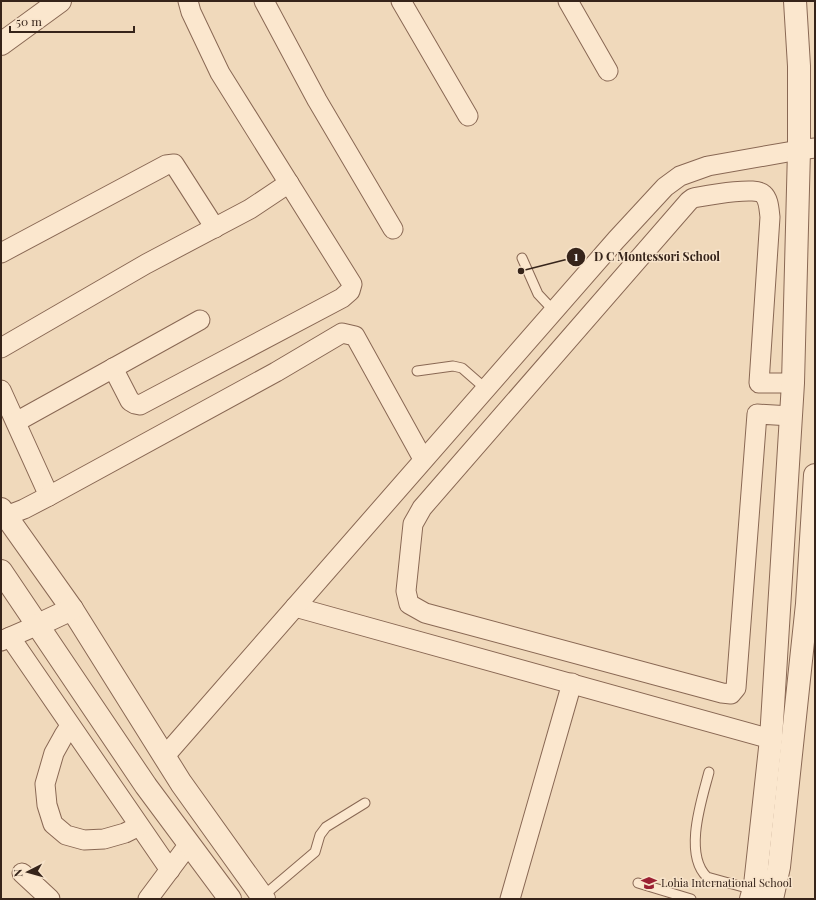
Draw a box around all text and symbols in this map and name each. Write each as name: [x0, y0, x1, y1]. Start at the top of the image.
scale bar: [10, 8, 134, 34]
text: 50 m: [16, 13, 42, 29]
callout: D C Montessori School: [566, 245, 728, 269]
text: 1: [574, 248, 579, 264]
text: D C Montessori School: [594, 248, 720, 264]
north arrow: [8, 852, 48, 892]
text: N: [10, 868, 25, 878]
school or university icon: Lohia International School: [640, 874, 658, 892]
place label: Lohia International School: [661, 875, 792, 890]

